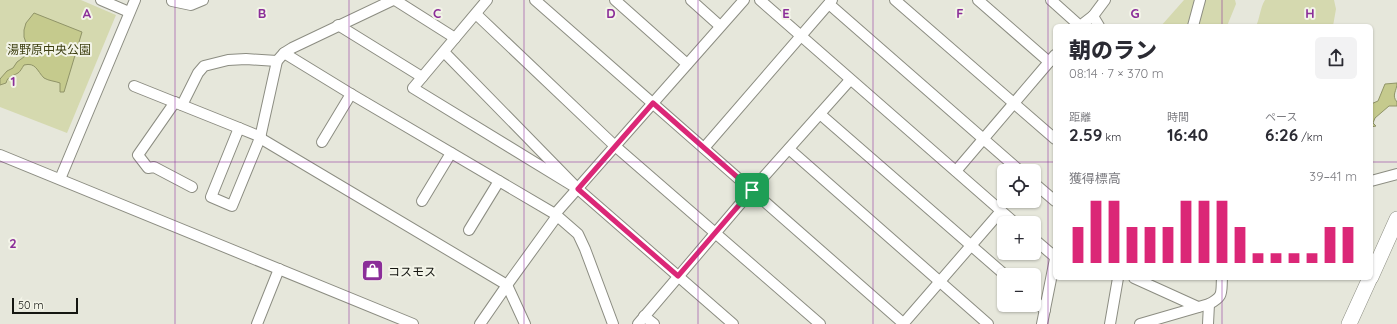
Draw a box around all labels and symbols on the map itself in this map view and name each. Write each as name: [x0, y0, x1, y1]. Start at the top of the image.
text: A: [83, 5, 92, 21]
text: B: [258, 5, 266, 21]
text: C: [433, 5, 441, 21]
text: D: [606, 5, 616, 21]
text: E: [782, 5, 790, 21]
text: F: [956, 5, 964, 21]
text: G: [1130, 5, 1140, 21]
text: H: [1305, 5, 1315, 21]
park label: 湯野原中央公園: [7, 42, 91, 57]
text: 1: [10, 73, 16, 89]
pin: [735, 173, 769, 207]
text: 2: [9, 235, 17, 251]
shop icon: コスモス: [360, 258, 386, 284]
place label: コスモス: [388, 264, 436, 279]
scale bar: [12, 296, 78, 315]

